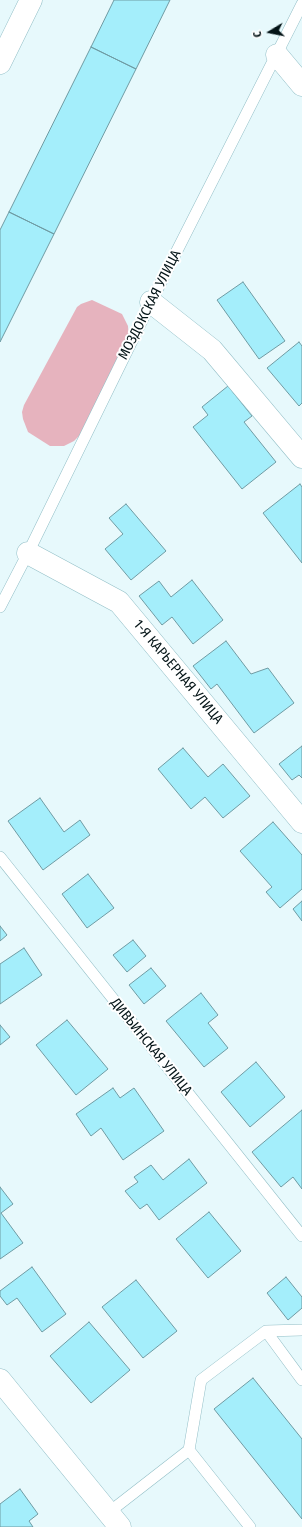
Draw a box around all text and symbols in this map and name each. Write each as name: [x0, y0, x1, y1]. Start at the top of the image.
north arrow: [250, 12, 290, 52]
text: С: [251, 30, 265, 38]
street label: МОЗДОКСКАЯ УЛИЦА: [115, 247, 185, 363]
street label: 1-Я КАРЬЕРНАЯ УЛИЦА: [130, 617, 226, 727]
street label: ДИВЬИНСКАЯ УЛИЦА: [107, 995, 195, 1099]

